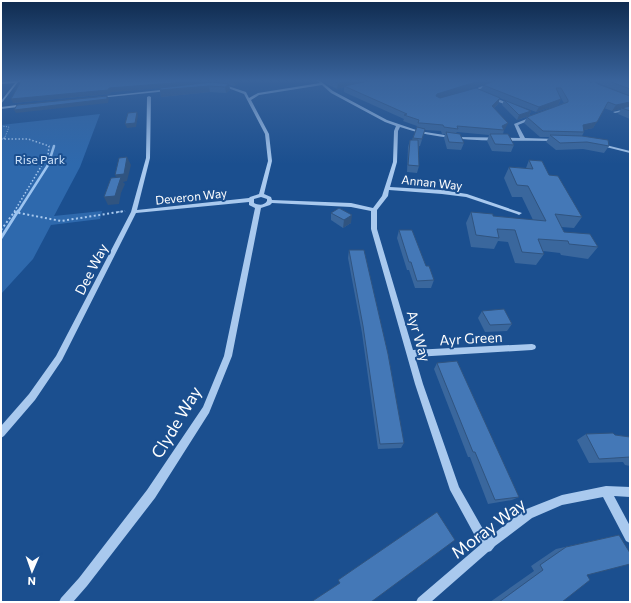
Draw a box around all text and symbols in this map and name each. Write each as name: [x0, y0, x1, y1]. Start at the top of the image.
park label: Rise Park: [15, 152, 66, 166]
street label: Annan Way: [401, 172, 463, 192]
street label: Deveron Way: [154, 185, 228, 207]
street label: Dee Way: [71, 240, 111, 298]
street label: Ayr Way: [404, 308, 434, 364]
street label: Ayr Green: [439, 328, 503, 348]
street label: Clyde Way: [146, 382, 206, 462]
street label: Moray Way: [447, 493, 529, 563]
north arrow: [12, 551, 52, 591]
text: N: [27, 575, 36, 588]

